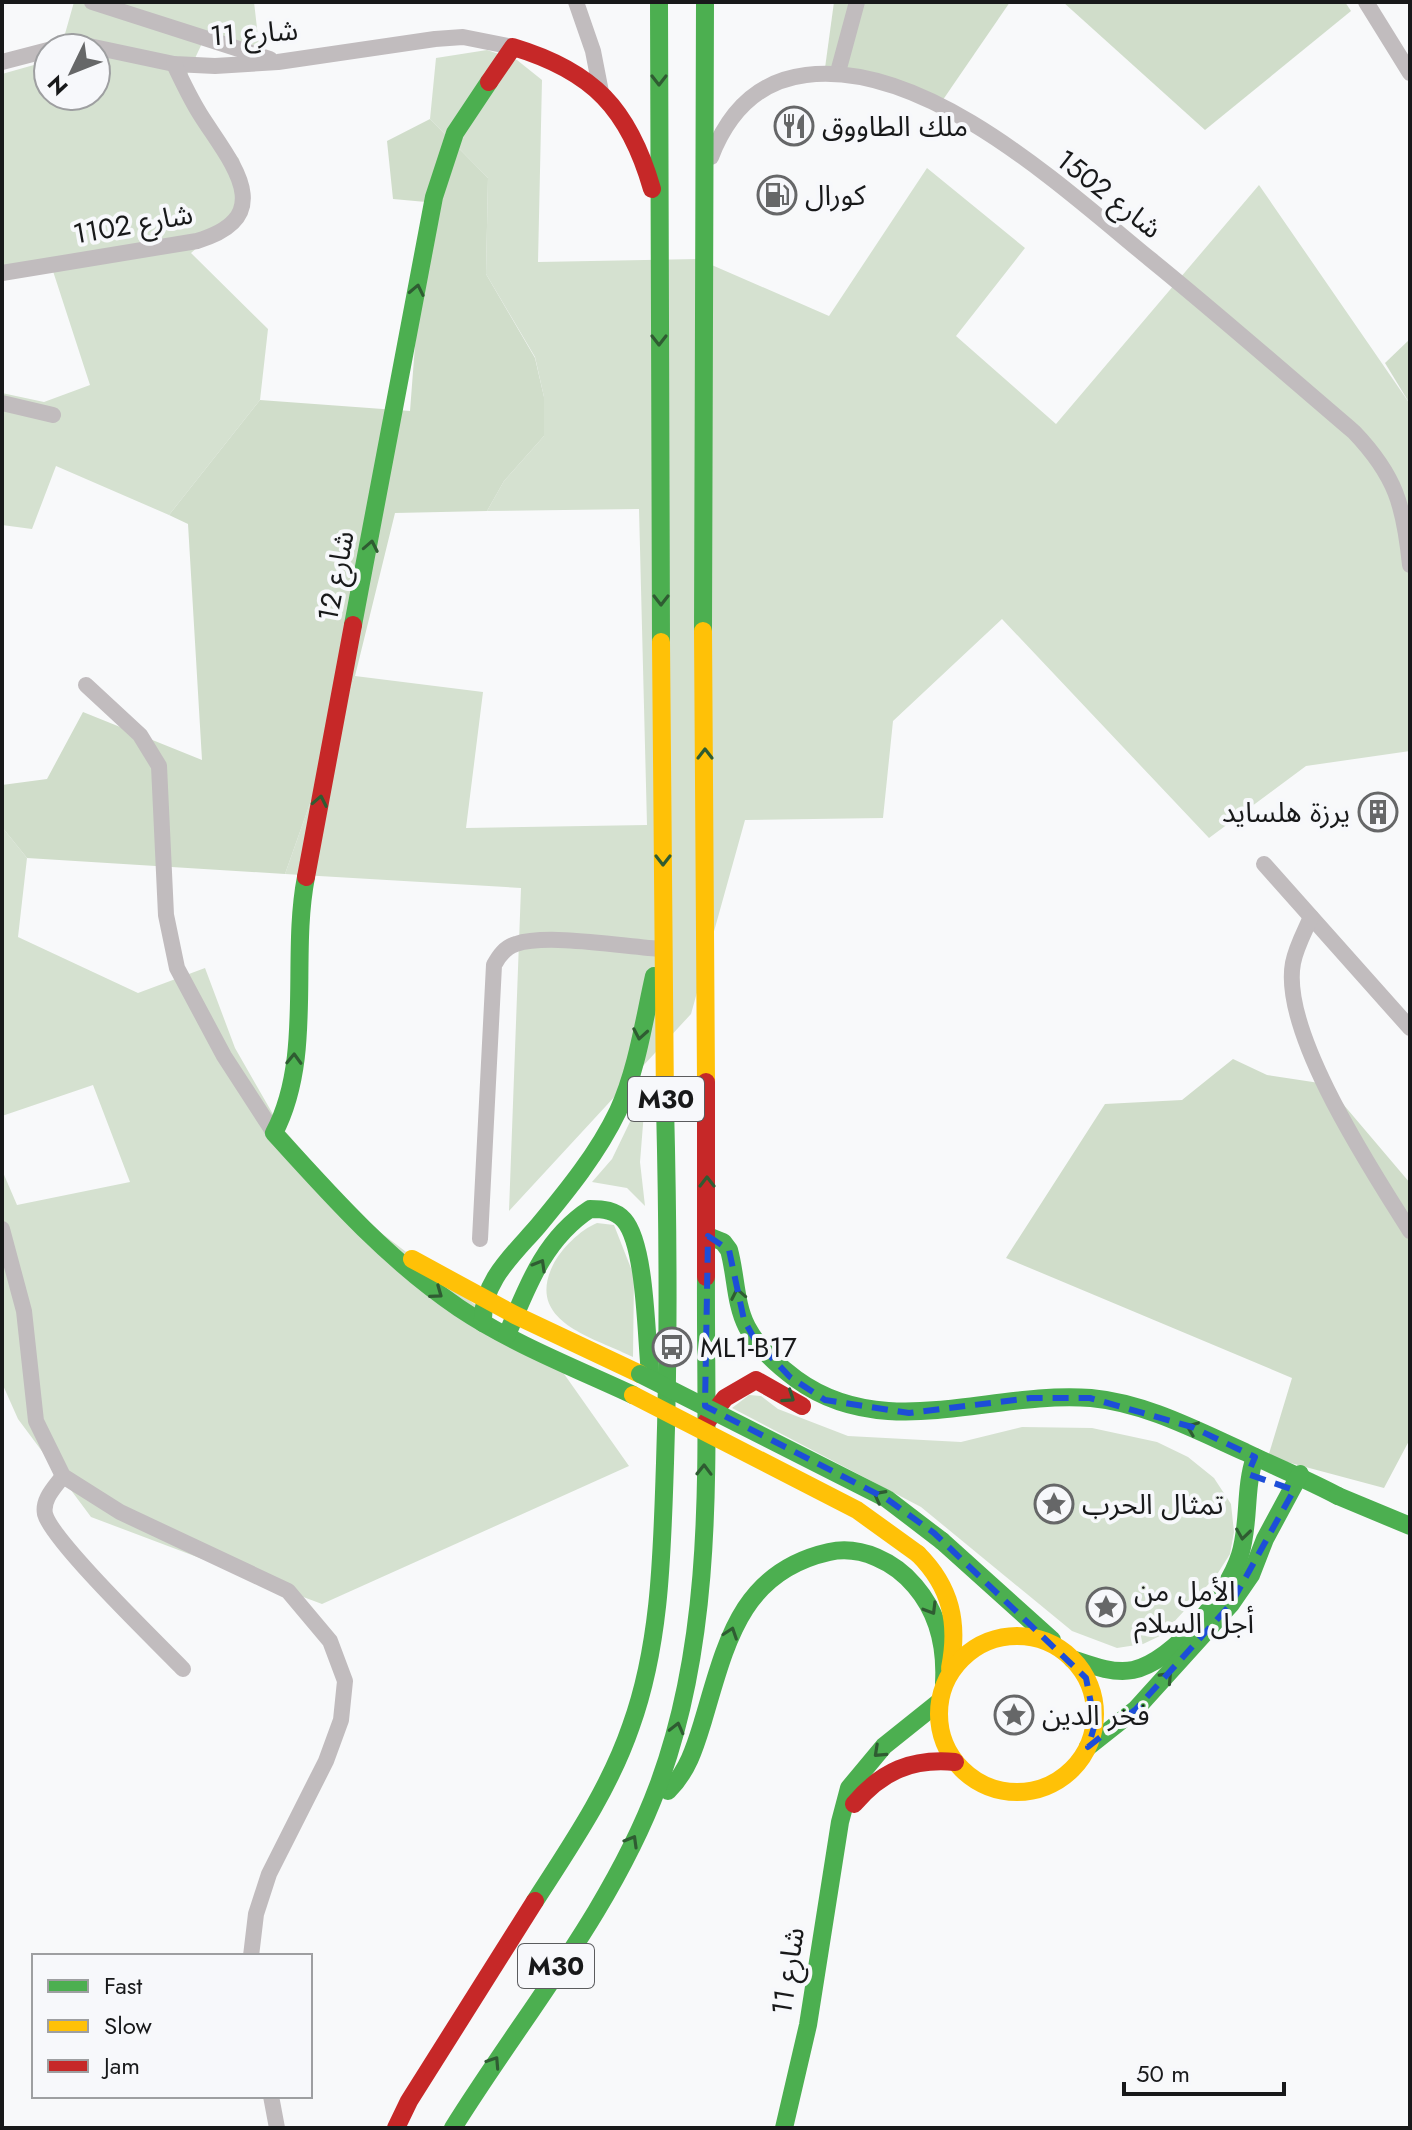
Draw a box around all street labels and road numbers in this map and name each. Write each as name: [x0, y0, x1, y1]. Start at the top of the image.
street label: شارع 11: [209, 9, 299, 57]
street label: شارع 1502: [1047, 140, 1171, 248]
street label: شارع 1102: [70, 193, 196, 255]
street label: شارع 12: [307, 527, 365, 625]
road number: M30: [628, 1077, 704, 1121]
street label: شارع 11: [761, 1924, 815, 2018]
road number: M30: [518, 1944, 594, 1988]

